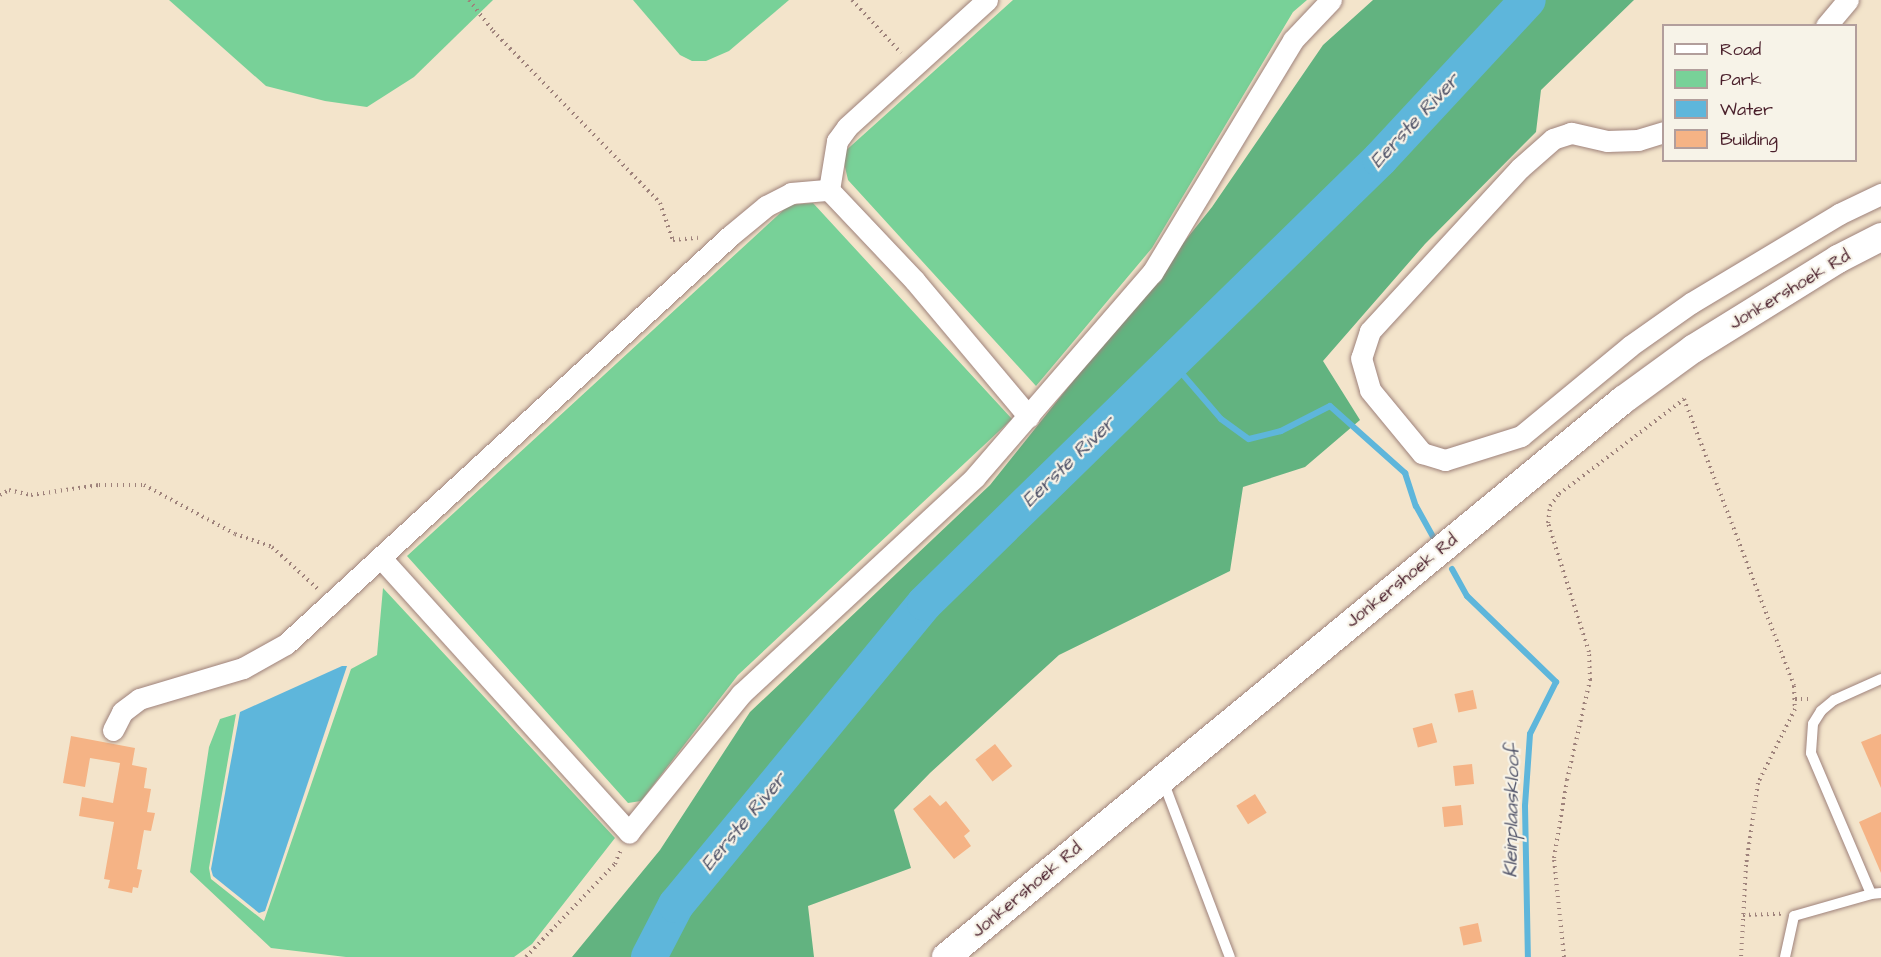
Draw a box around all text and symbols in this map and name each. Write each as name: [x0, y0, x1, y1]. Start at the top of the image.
legend: [1662, 24, 1857, 162]
text: Road: [1720, 37, 1761, 62]
text: Park: [1720, 67, 1762, 92]
water label: Eerste River: [1365, 69, 1465, 173]
text: Water: [1720, 97, 1773, 122]
text: Building: [1720, 127, 1778, 152]
street label: Jonkershoek Rd: [1726, 245, 1854, 335]
water label: Eerste River: [1017, 412, 1121, 512]
street label: Jonkershoek Rd: [1342, 529, 1462, 633]
water label: Kleinplaaskloof: [1499, 744, 1525, 878]
water label: Eerste River: [696, 768, 792, 876]
street label: Jonkershoek Rd: [967, 838, 1087, 942]

